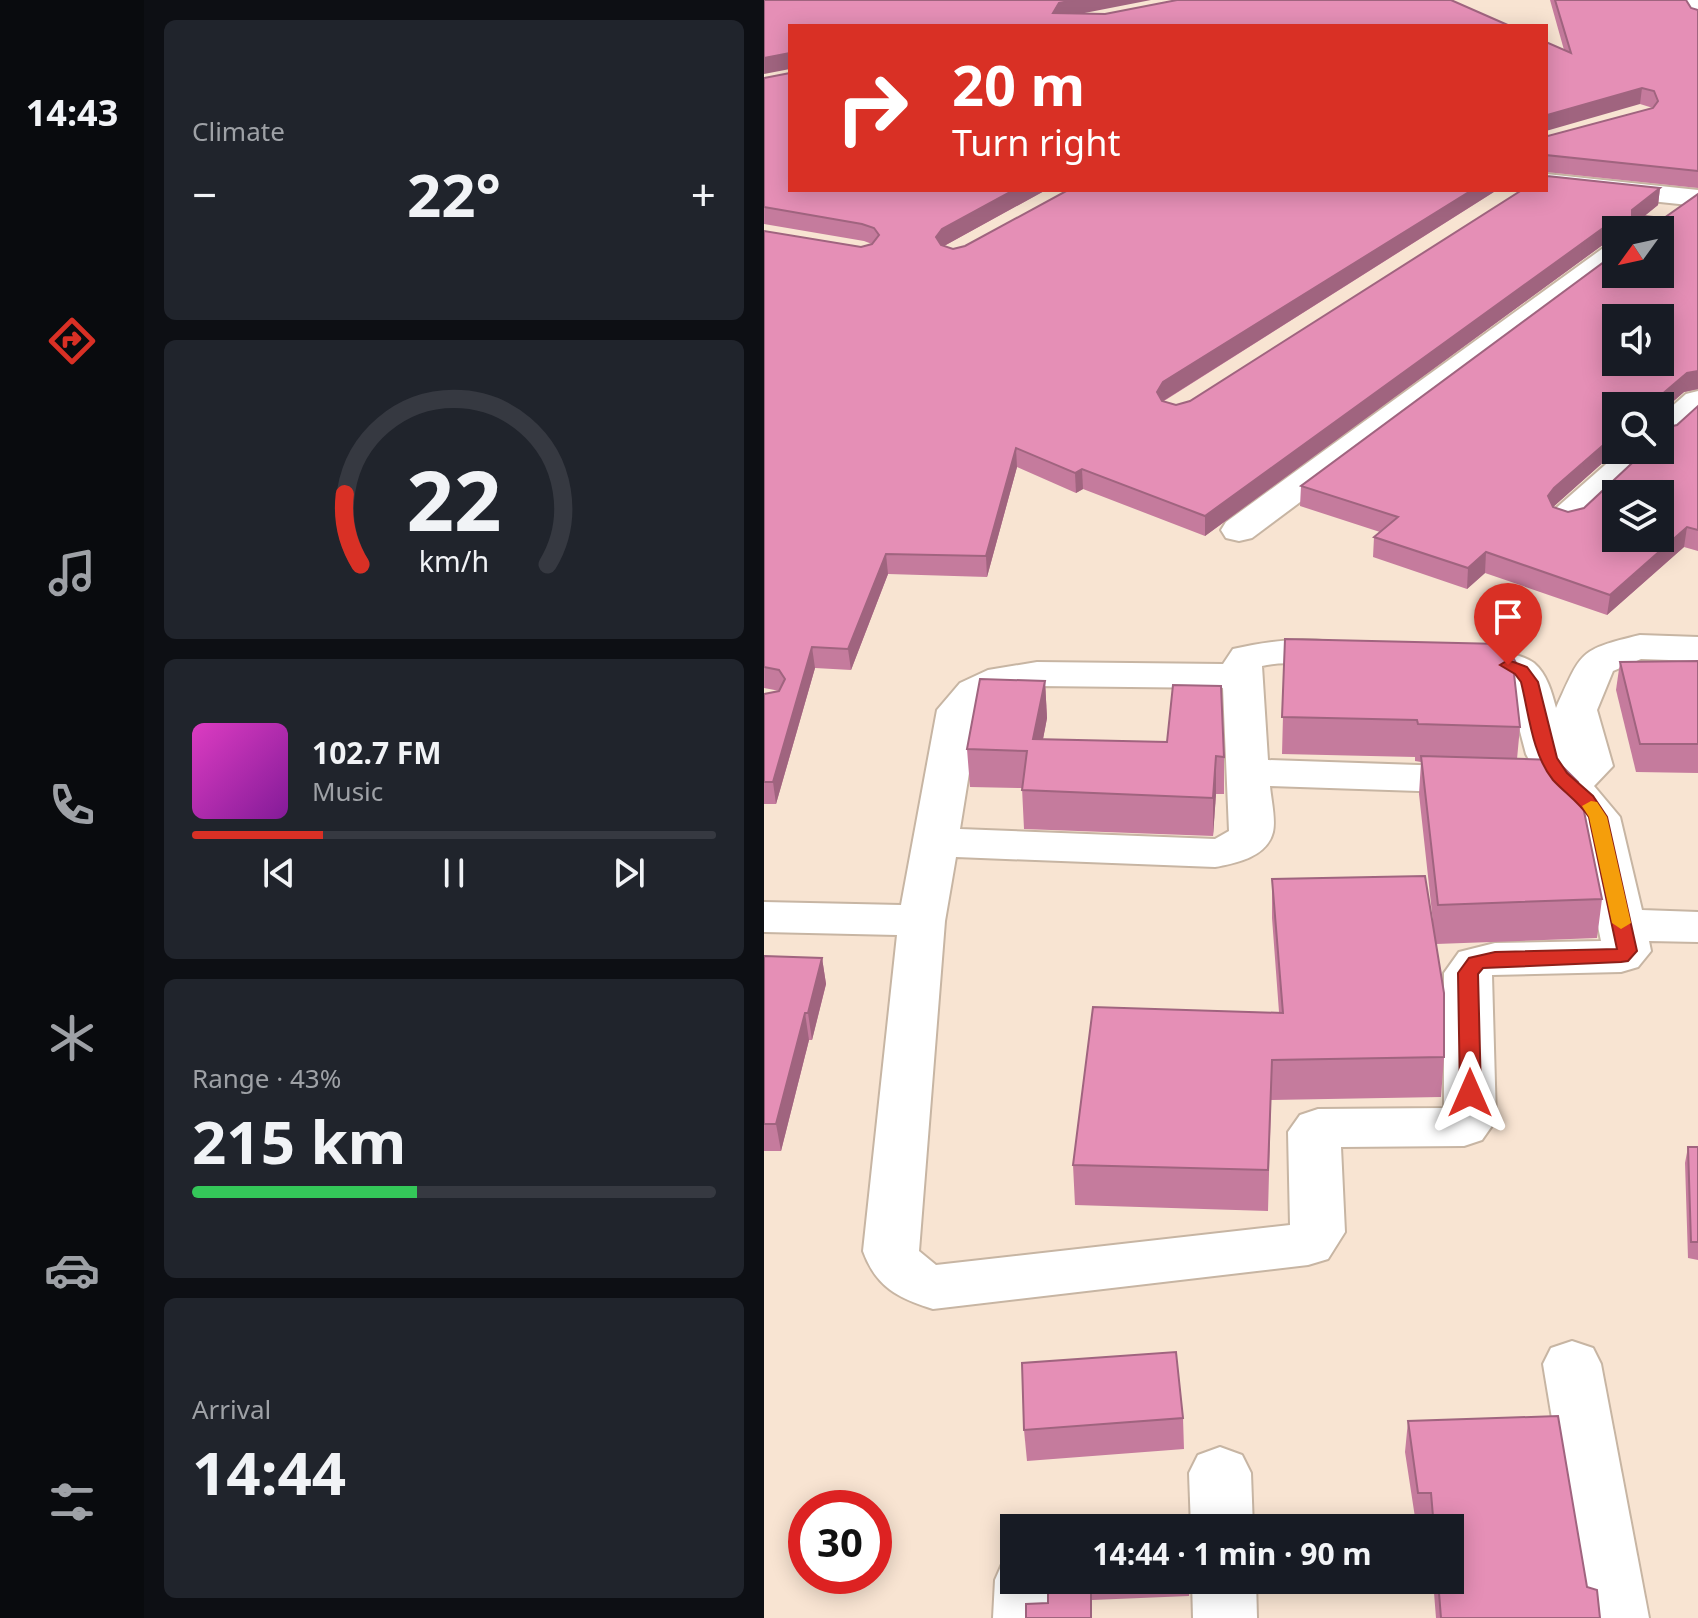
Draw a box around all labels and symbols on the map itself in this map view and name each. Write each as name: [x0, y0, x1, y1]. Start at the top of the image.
north arrow: [1602, 216, 1674, 288]
pin: [1474, 583, 1542, 665]
position arrow: [1428, 1051, 1512, 1135]
speed limit sign: 30: [788, 1490, 892, 1594]

